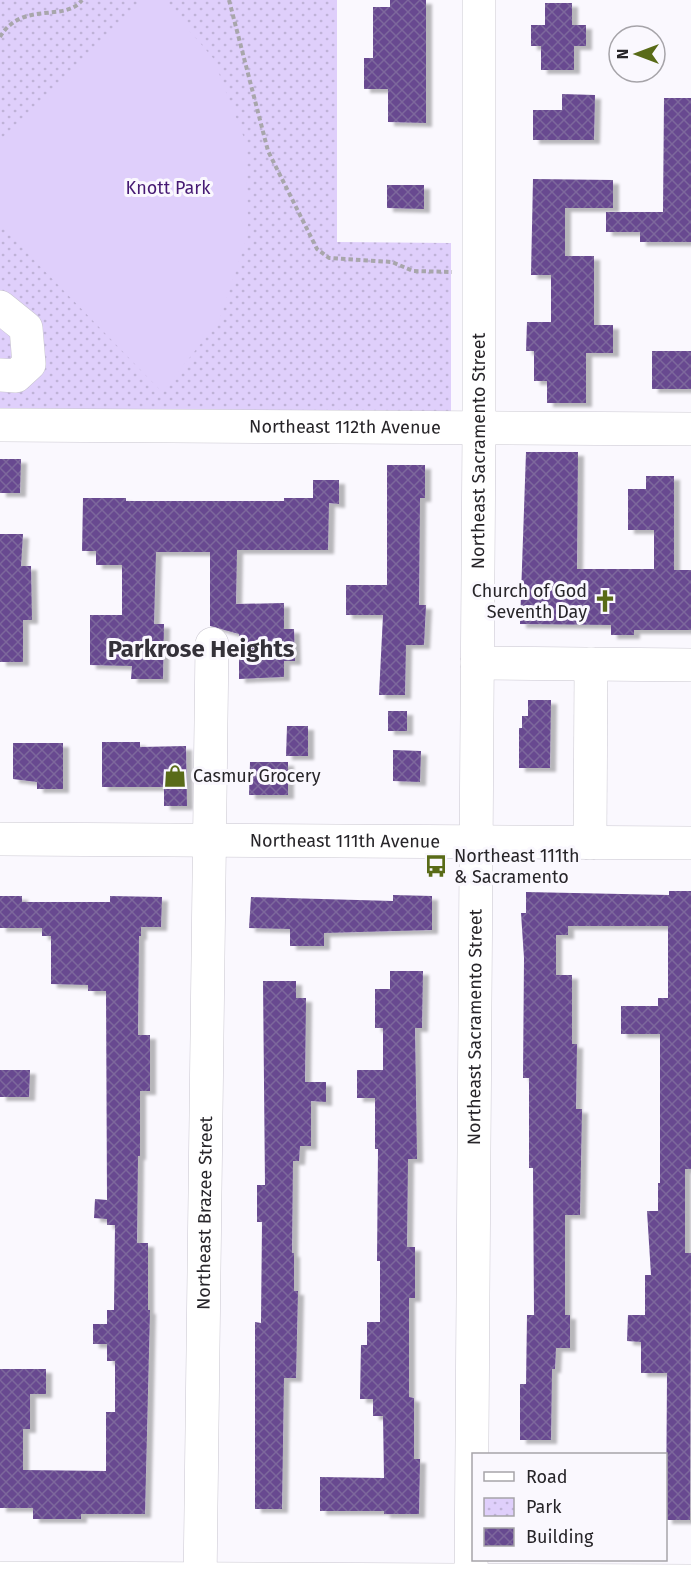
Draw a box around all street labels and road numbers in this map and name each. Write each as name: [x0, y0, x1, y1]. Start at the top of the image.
street label: Northeast Sacramento Street: [467, 332, 490, 569]
street label: Northeast 112th Avenue: [249, 415, 441, 439]
street label: Northeast 111th Avenue: [250, 829, 440, 853]
street label: Northeast Sacramento Street: [463, 908, 487, 1145]
street label: Northeast Brazee Street: [193, 1115, 217, 1310]

